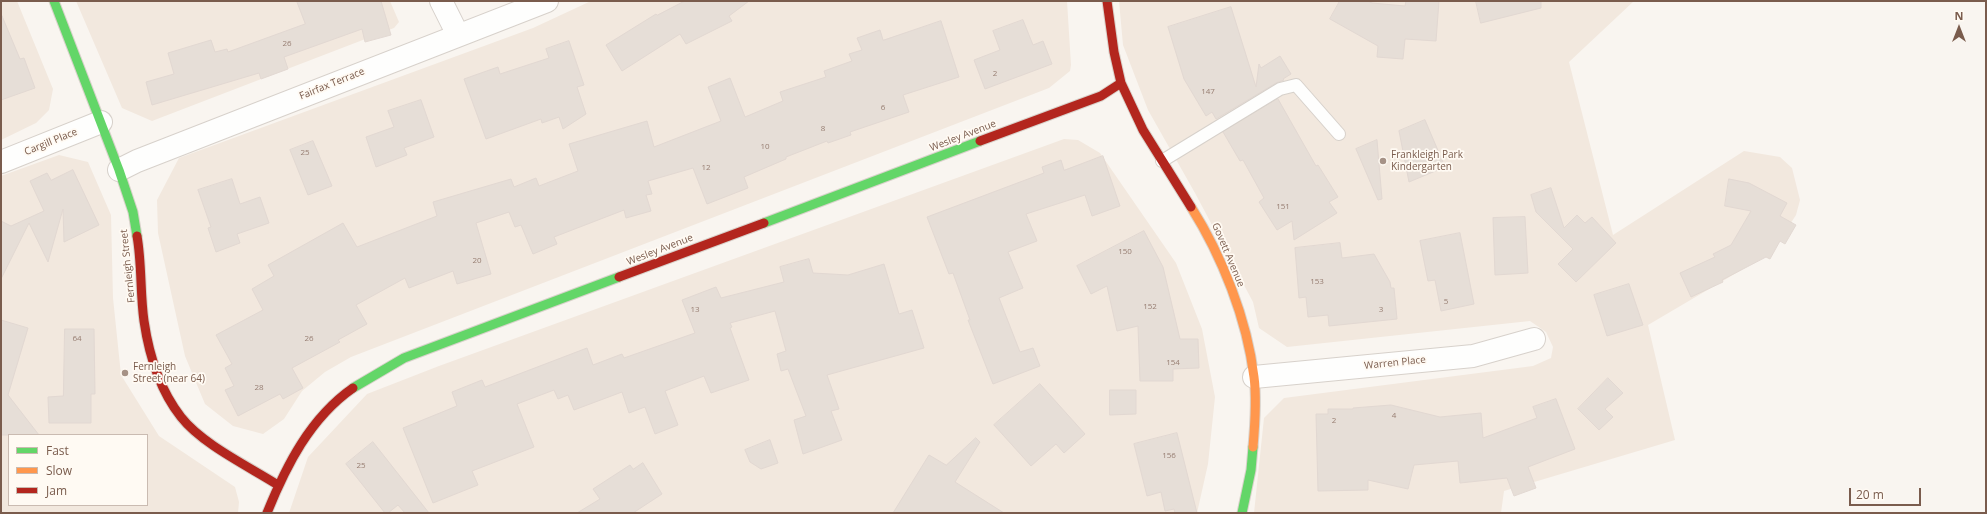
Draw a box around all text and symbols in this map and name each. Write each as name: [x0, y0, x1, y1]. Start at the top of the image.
north arrow: [1939, 8, 1979, 48]
text: N: [1955, 8, 1963, 23]
house number: 26: [282, 39, 292, 49]
street label: Fairfax Terrace: [298, 65, 366, 103]
house number: 2: [993, 69, 997, 79]
house number: 147: [1201, 87, 1215, 97]
house number: 6: [881, 103, 885, 113]
street label: Wesley Avenue: [928, 118, 998, 154]
house number: 8: [821, 124, 825, 134]
street label: Cargill Place: [23, 126, 79, 158]
house number: 10: [760, 142, 770, 152]
house number: 25: [300, 148, 310, 158]
place label: Frankleigh Park Kindergarten: [1391, 149, 1463, 172]
marker: Frankleigh Park Kindergarten: [1378, 156, 1388, 166]
house number: 12: [701, 163, 711, 173]
house number: 151: [1276, 202, 1290, 212]
street label: Govett Avenue: [1209, 221, 1247, 289]
street label: Fernleigh Street: [118, 229, 138, 303]
street label: Wesley Avenue: [625, 232, 695, 268]
house number: 150: [1118, 247, 1132, 257]
house number: 20: [472, 256, 482, 266]
house number: 153: [1310, 277, 1324, 287]
house number: 5: [1444, 297, 1448, 307]
house number: 152: [1143, 302, 1157, 312]
house number: 13: [690, 305, 700, 315]
house number: 3: [1379, 305, 1383, 315]
house number: 64: [72, 334, 82, 344]
house number: 26: [304, 334, 314, 344]
street label: Warren Place: [1364, 354, 1426, 372]
house number: 154: [1166, 358, 1180, 368]
place label: Fernleigh Street (near 64): [133, 361, 205, 384]
marker: Fernleigh Street (near 64): [120, 368, 130, 378]
house number: 28: [254, 383, 264, 393]
house number: 4: [1392, 411, 1396, 421]
house number: 2: [1332, 416, 1336, 426]
legend: [8, 434, 148, 506]
text: Fast: [46, 442, 69, 459]
house number: 156: [1162, 451, 1176, 461]
house number: 25: [356, 461, 366, 471]
text: Slow: [46, 462, 72, 479]
scale bar: [1851, 480, 1923, 506]
text: Jam: [46, 482, 67, 499]
text: 20 m: [1856, 486, 1884, 503]

